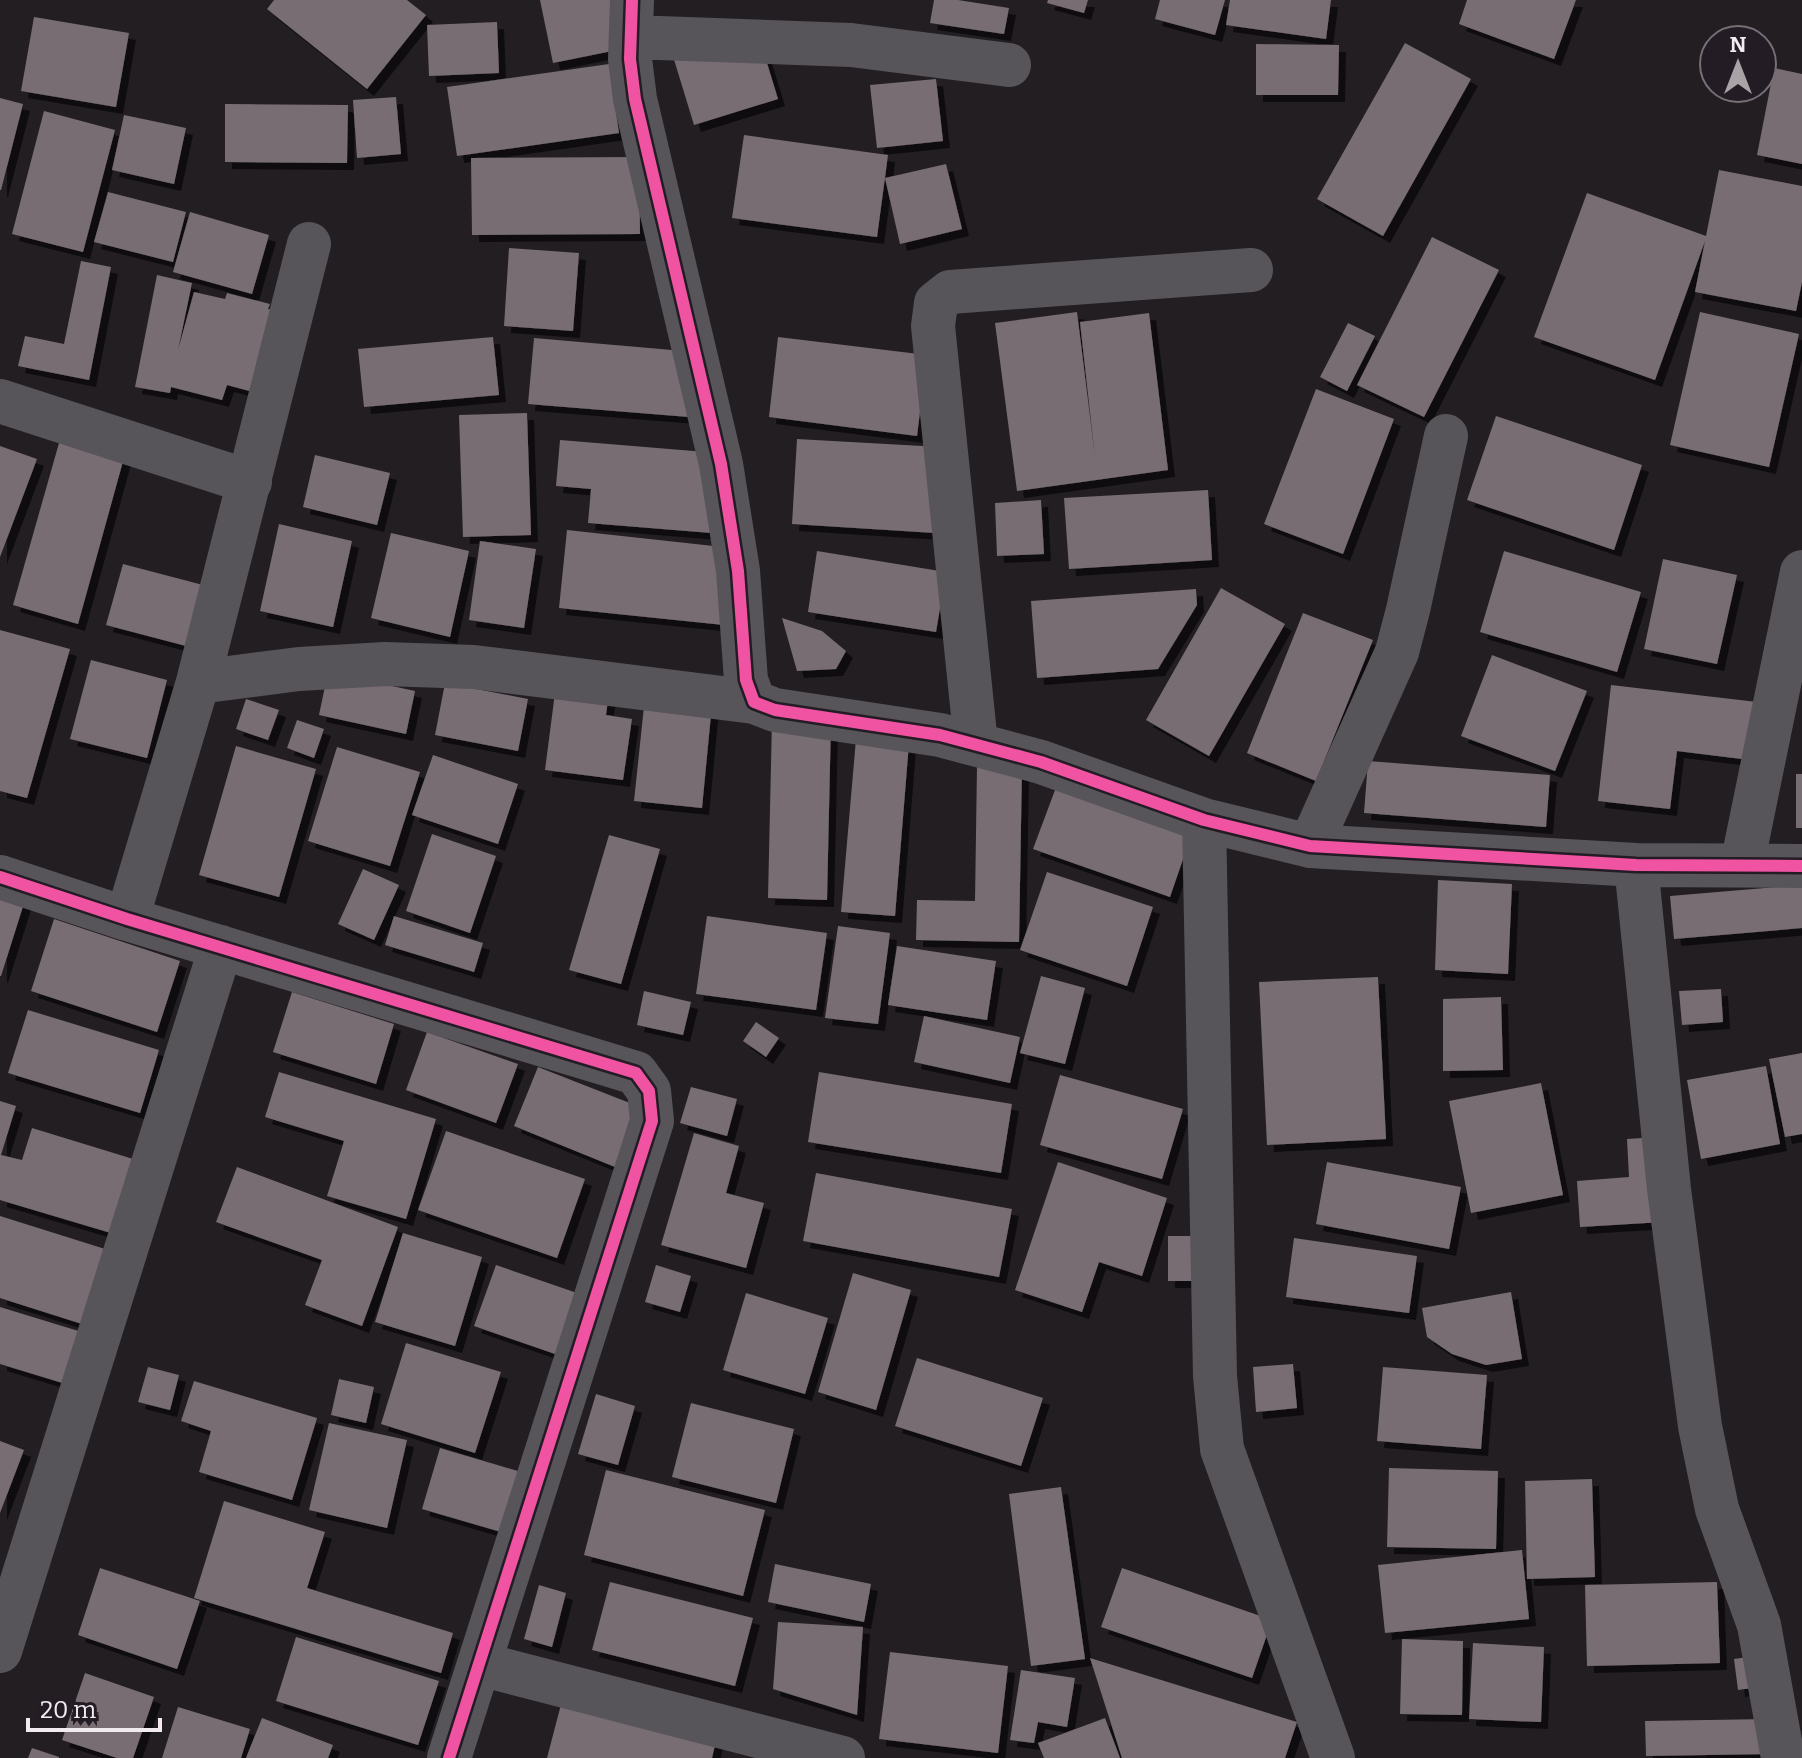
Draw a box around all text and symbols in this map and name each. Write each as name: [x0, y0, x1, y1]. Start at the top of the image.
north arrow: [1698, 24, 1778, 104]
text: N: [1730, 31, 1747, 58]
scale bar: [28, 1682, 160, 1732]
text: 20 m: [40, 1696, 96, 1724]

